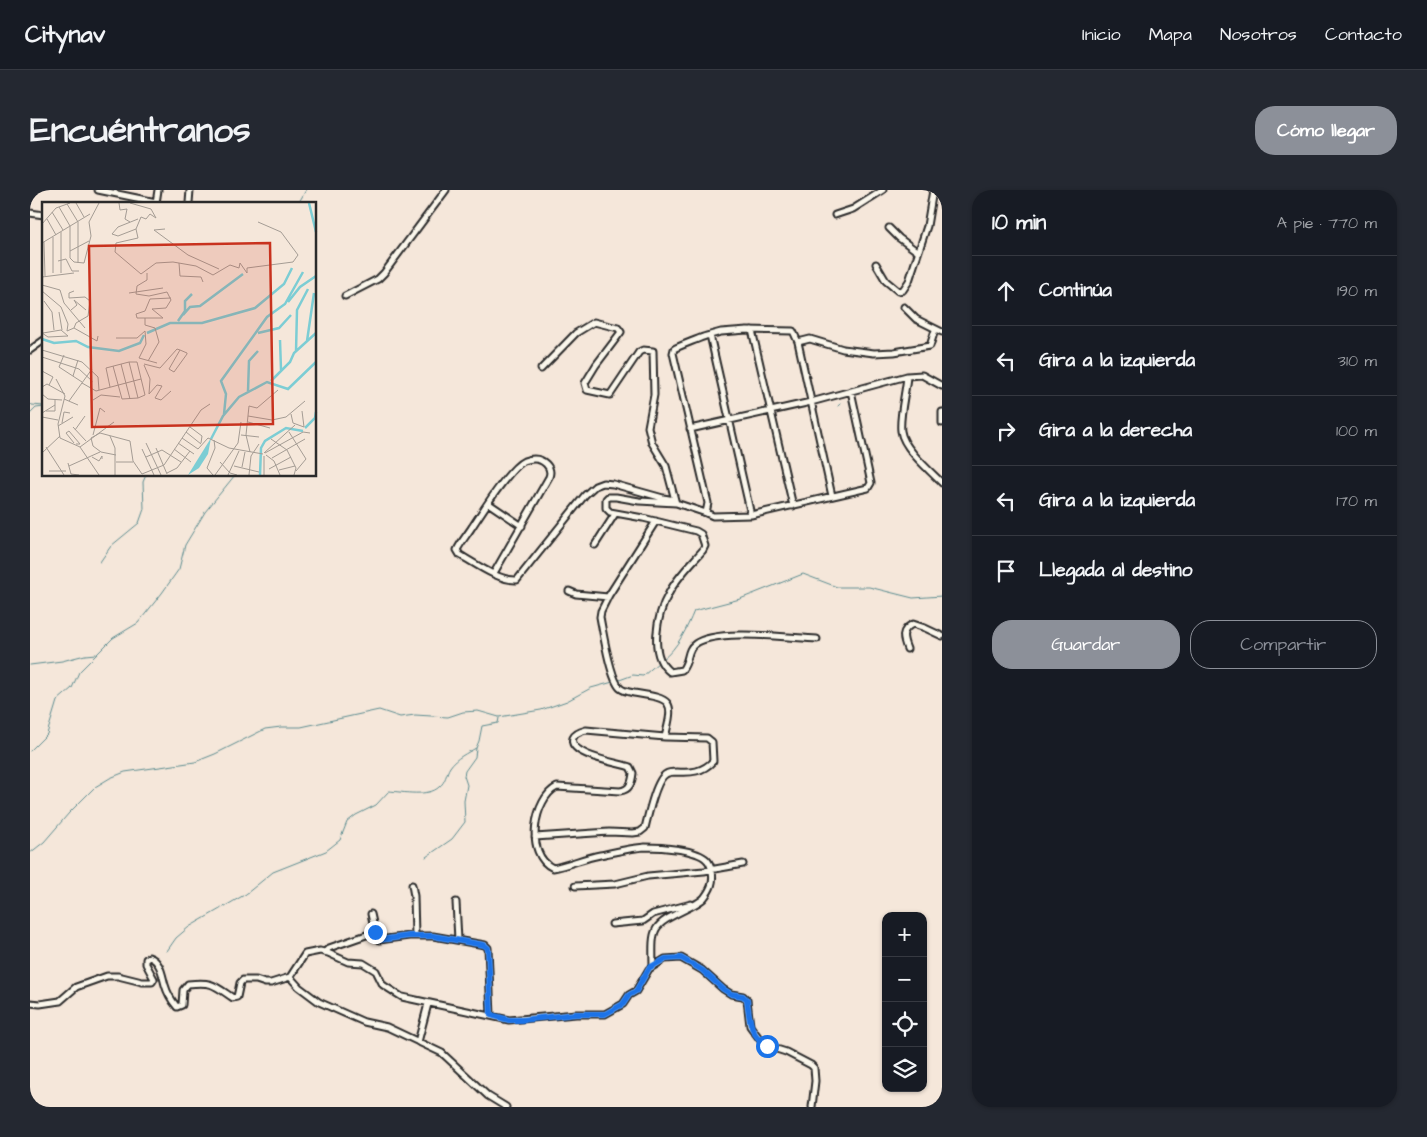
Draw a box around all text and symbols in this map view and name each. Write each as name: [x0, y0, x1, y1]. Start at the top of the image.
text: Citynav: [25, 18, 105, 52]
text: Inicio: [1082, 22, 1121, 47]
text: Mapa: [1149, 22, 1192, 47]
text: Nosotros: [1220, 22, 1297, 47]
text: Contacto: [1325, 22, 1402, 47]
text: Encuéntranos: [30, 106, 251, 155]
button: Cómo llegar: [1255, 106, 1397, 155]
inset map: [42, 202, 316, 476]
text: 10 min: [992, 208, 1046, 237]
text: A pie · 770 m: [1277, 212, 1377, 234]
icon: ahead: [992, 277, 1020, 305]
text: Continúa: [1039, 277, 1112, 304]
text: 190 m: [1337, 280, 1377, 302]
icon: left: [992, 347, 1020, 375]
text: Gira a la izquierda: [1039, 347, 1195, 374]
text: 310 m: [1338, 350, 1377, 372]
icon: right: [992, 417, 1020, 445]
text: Gira a la derecha: [1039, 417, 1192, 444]
text: 100 m: [1336, 420, 1377, 442]
icon: left: [992, 487, 1020, 515]
text: Gira a la izquierda: [1039, 487, 1195, 514]
text: 170 m: [1336, 490, 1377, 512]
icon: arrive: [992, 557, 1020, 585]
text: Llegada al destino: [1039, 557, 1192, 584]
button: Guardar: [992, 620, 1180, 669]
button: Compartir: [1190, 620, 1377, 669]
map controls: [882, 912, 927, 1092]
button: +: [882, 912, 927, 957]
route end: [364, 921, 387, 944]
button: −: [882, 957, 927, 1002]
button: locate: [882, 1002, 927, 1047]
route start: [756, 1035, 779, 1058]
button: layers: [882, 1047, 927, 1092]

